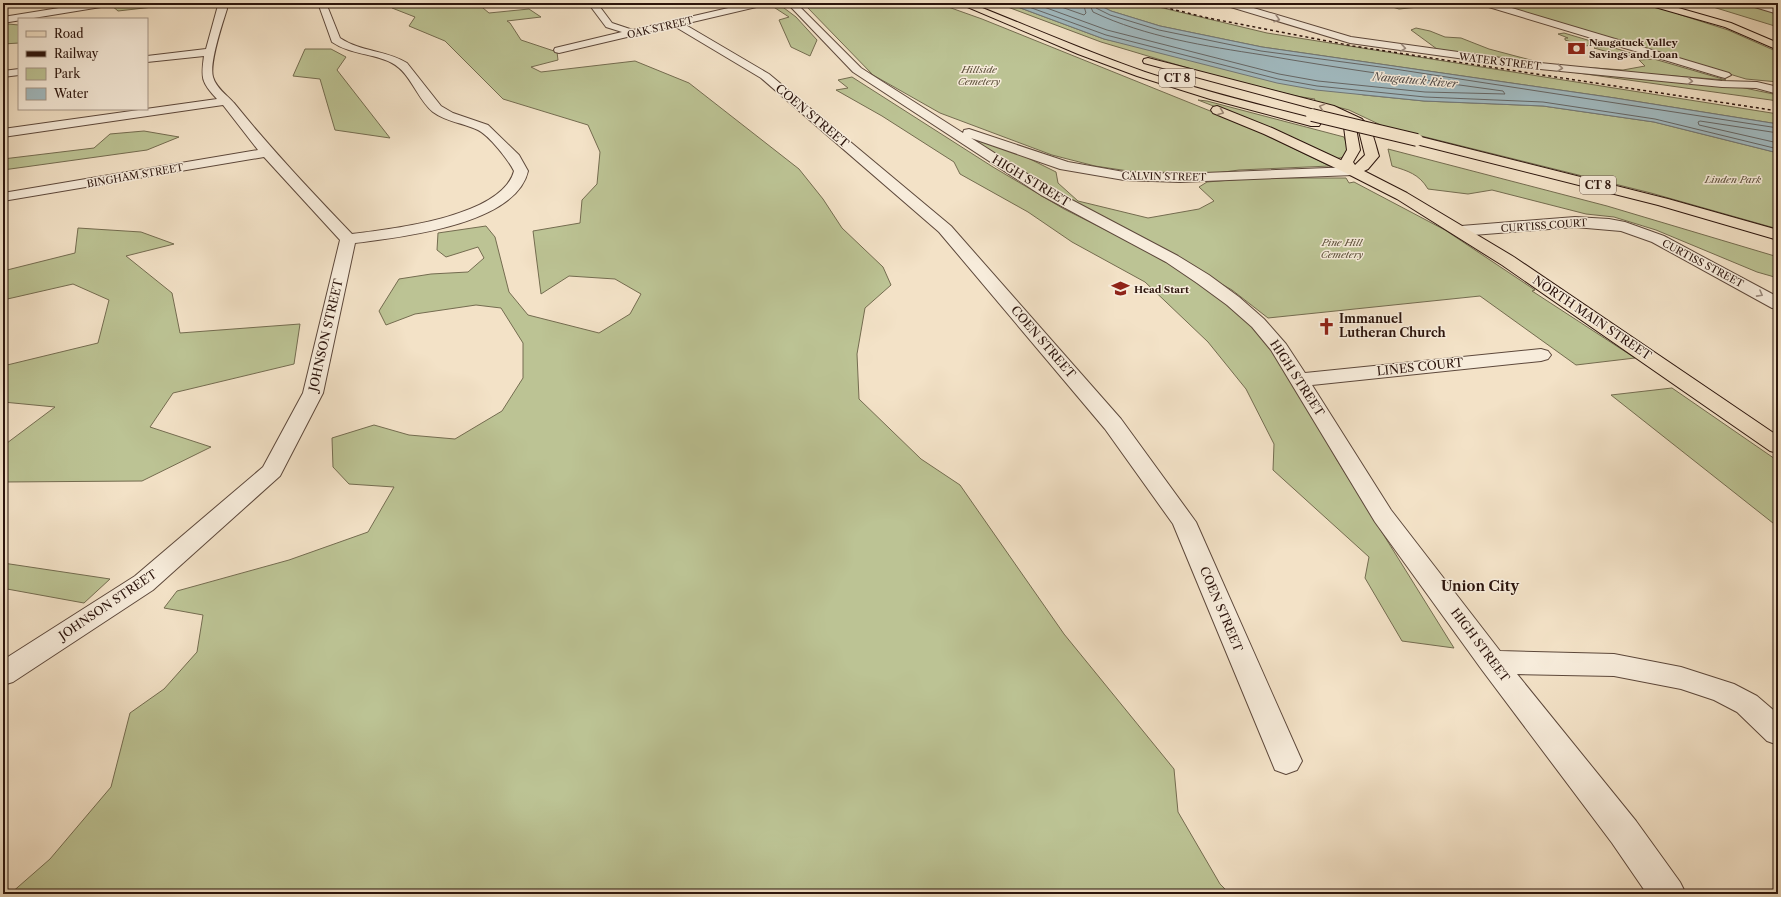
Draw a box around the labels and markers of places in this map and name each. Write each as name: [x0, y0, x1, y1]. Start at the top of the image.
place label: Naugatuck Valley Savings and Loan: [1589, 36, 1679, 61]
bank icon: Naugatuck Valley Savings and Loan: [1566, 38, 1586, 58]
school or university icon: Head Start: [1111, 279, 1131, 299]
place label: Head Start: [1134, 283, 1189, 296]
place label: Immanuel Lutheran Church: [1339, 311, 1447, 340]
church icon: Immanuel Lutheran Church: [1316, 316, 1336, 336]

